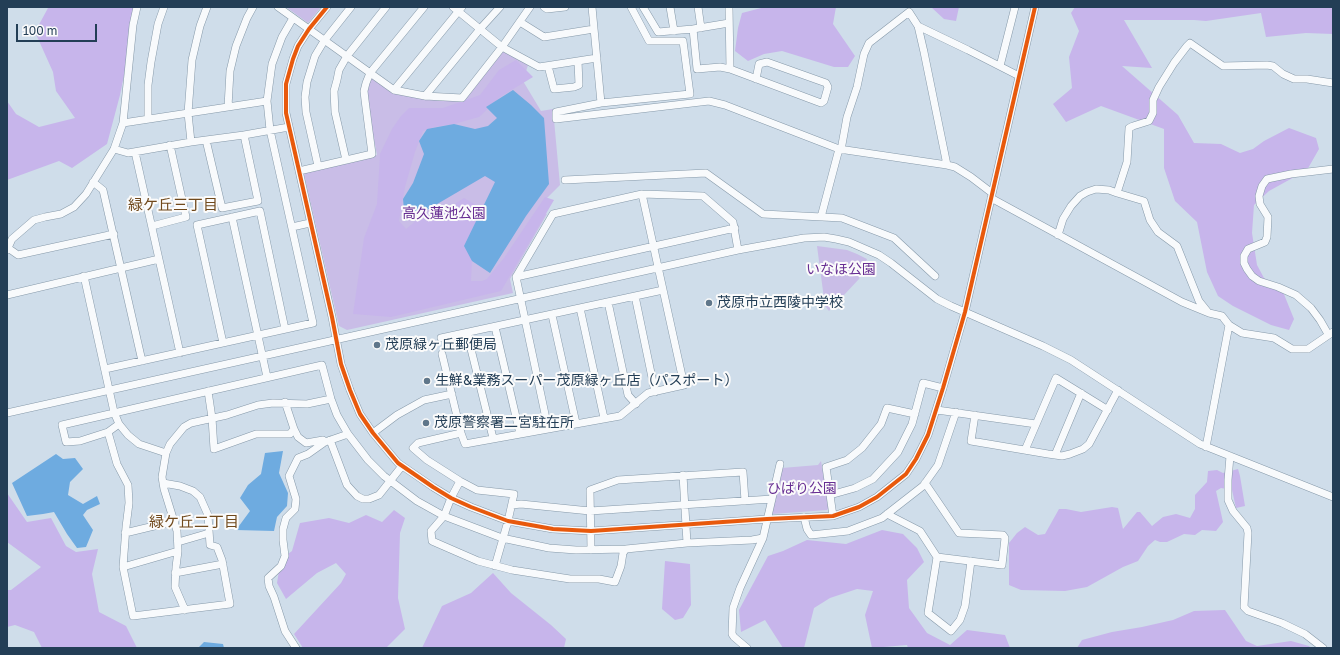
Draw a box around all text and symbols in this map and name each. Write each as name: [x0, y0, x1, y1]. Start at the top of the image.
scale bar: [18, 16, 99, 42]
text: 100 m: [23, 23, 57, 38]
district label: 緑ケ丘三丁目: [128, 196, 218, 214]
park label: 高久蓮池公園: [402, 206, 486, 222]
park label: いなほ公園: [806, 262, 876, 278]
place label: 茂原市立西陵中学校: [717, 295, 843, 311]
marker: 茂原市立西陵中学校: [704, 298, 714, 308]
place label: 茂原緑ヶ丘郵便局: [385, 337, 497, 353]
marker: 茂原緑ヶ丘郵便局: [372, 340, 382, 350]
place label: 生鮮&業務スーパー茂原緑ヶ丘店（パスポート）: [435, 373, 738, 389]
marker: 生鮮&業務スーパー茂原緑ヶ丘店（パスポート）: [422, 376, 432, 386]
place label: 茂原警察署二宮駐在所: [434, 415, 574, 431]
marker: 茂原警察署二宮駐在所: [421, 418, 431, 428]
park label: ひばり公園: [767, 481, 837, 497]
district label: 緑ケ丘二丁目: [149, 513, 239, 531]

